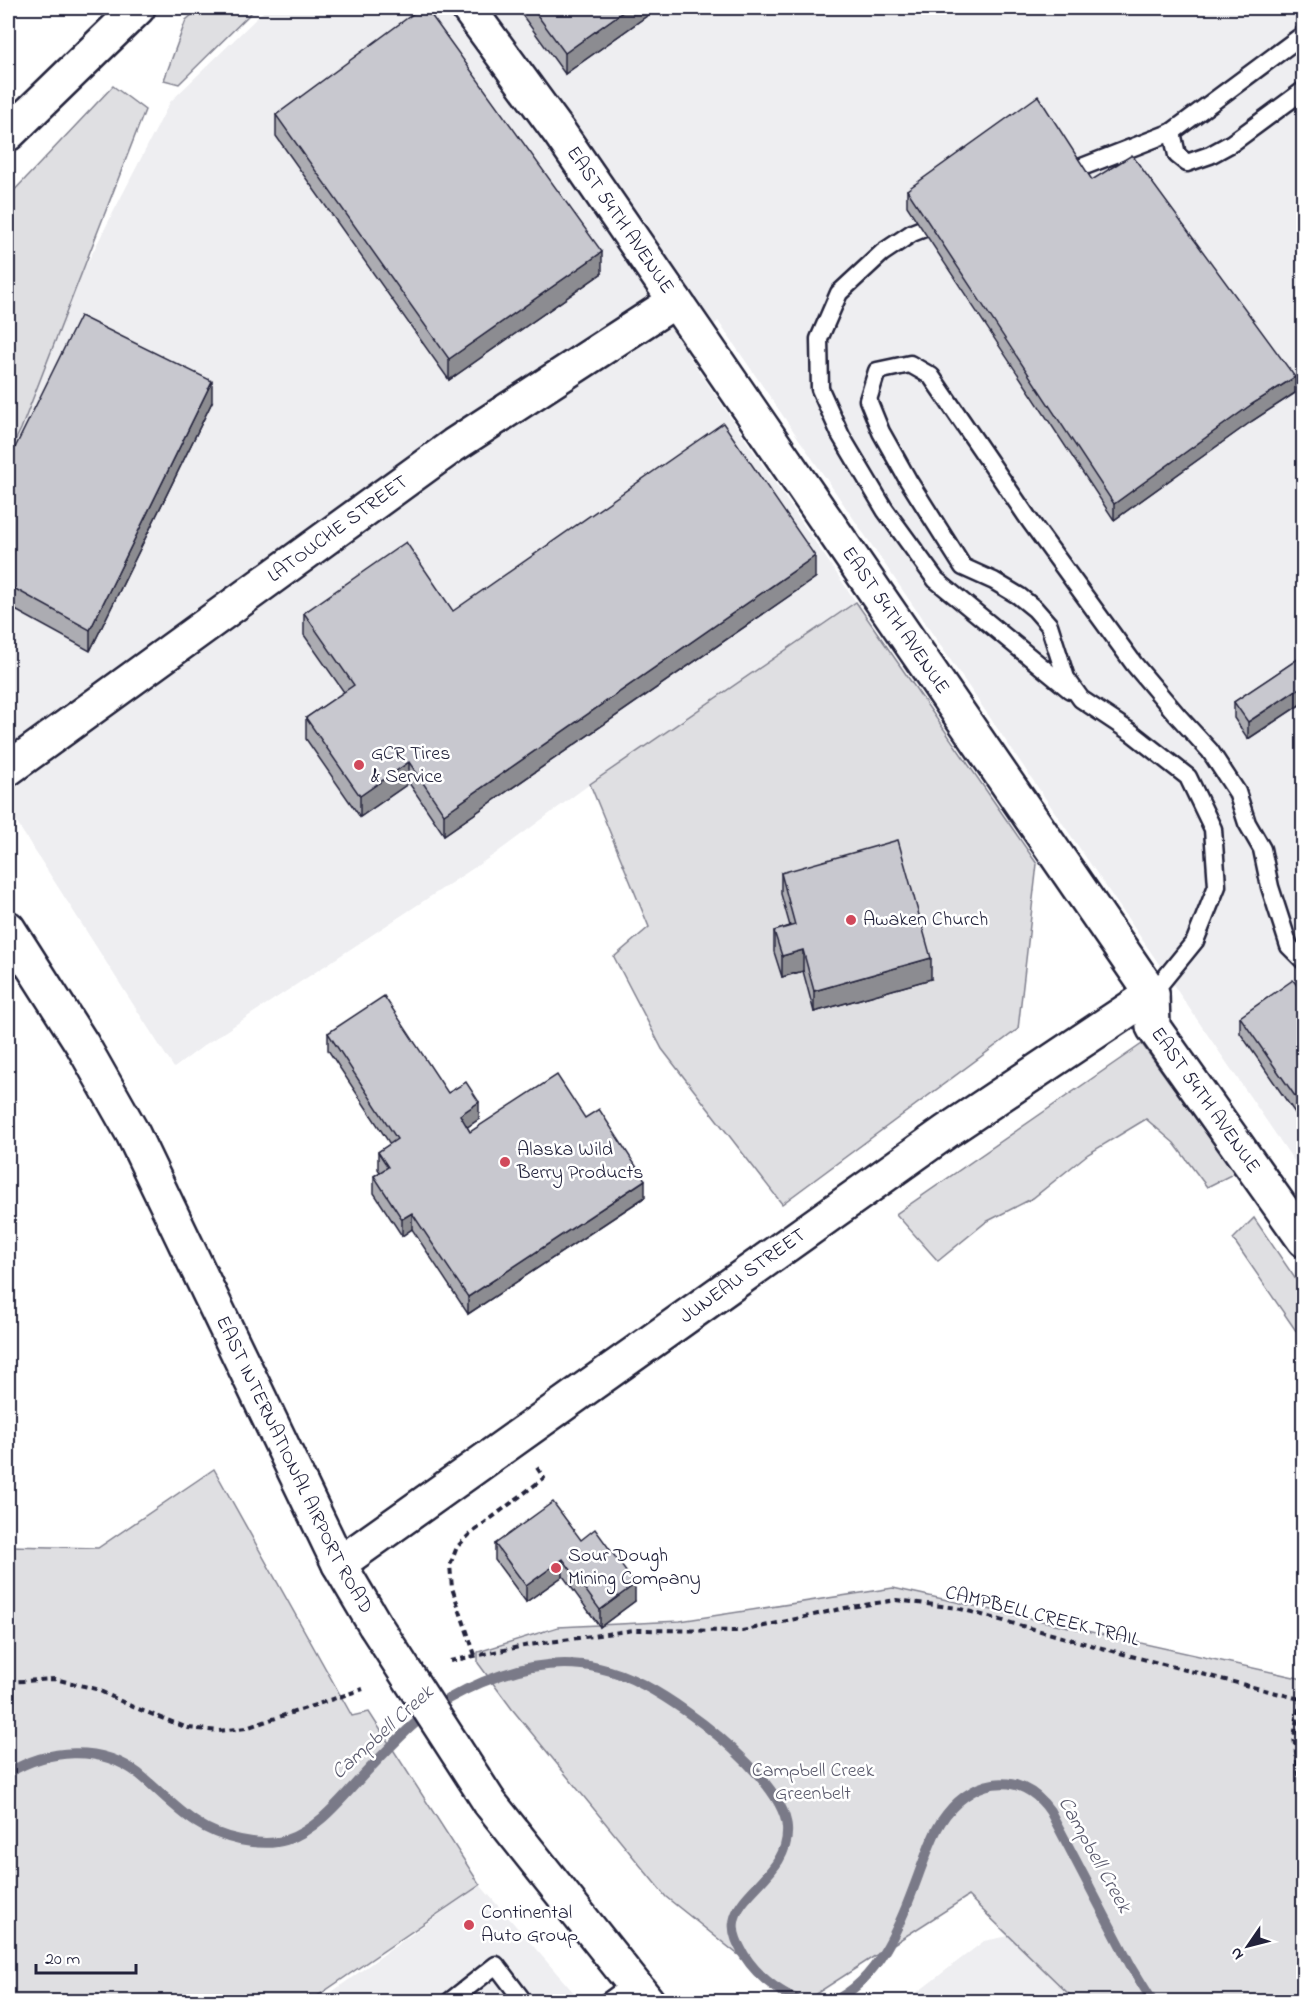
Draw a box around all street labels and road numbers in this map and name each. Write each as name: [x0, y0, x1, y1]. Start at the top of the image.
street label: EAST 54TH AVENUE: [559, 141, 681, 300]
street label: LATOUCHE STREET: [262, 468, 414, 590]
street label: EAST 54TH AVENUE: [834, 541, 956, 700]
street label: EAST 54TH AVENUE: [1143, 1021, 1267, 1180]
street label: JUNEAU STREET: [674, 1221, 812, 1331]
street label: EAST INTERNATIONAL AIRPORT ROAD: [208, 1311, 380, 1619]
street label: CAMPBELL CREEK TRAIL: [942, 1579, 1143, 1655]

